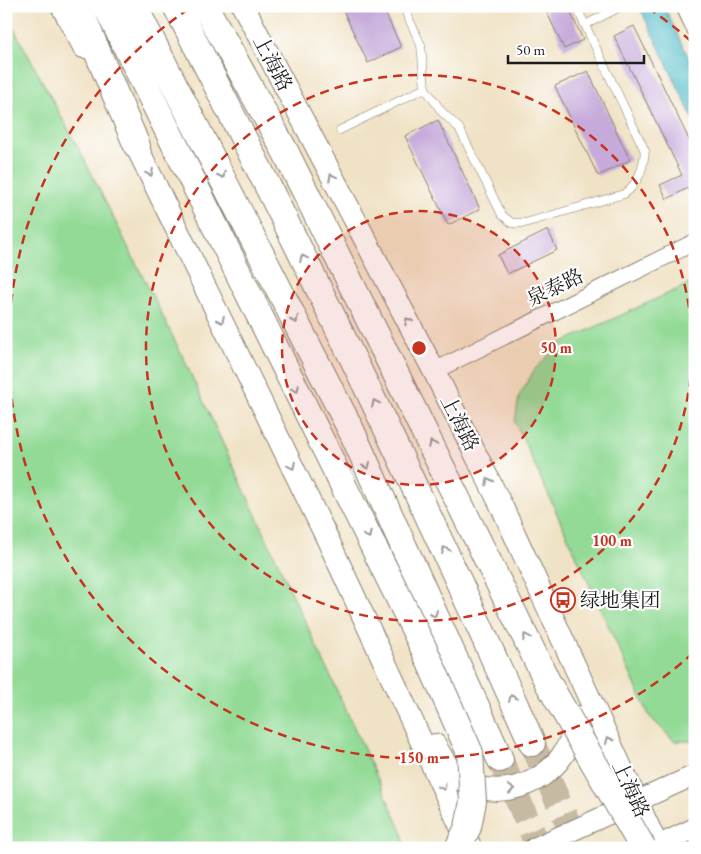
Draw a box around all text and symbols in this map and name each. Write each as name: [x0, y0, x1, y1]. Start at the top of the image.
street label: 上海路: [247, 30, 299, 96]
scale bar: [508, 32, 645, 64]
text: 50 m: [516, 40, 545, 59]
one-way arrow: [144, 168, 154, 177]
one-way arrow: [216, 170, 226, 179]
one-way arrow: [328, 173, 338, 182]
one-way arrow: [299, 254, 309, 263]
street label: 泉泰路: [522, 262, 588, 312]
one-way arrow: [215, 314, 225, 323]
one-way arrow: [289, 315, 299, 324]
one-way arrow: [404, 317, 414, 326]
text: 50 m: [540, 338, 572, 357]
centre of rings: [410, 339, 428, 357]
one-way arrow: [290, 384, 300, 393]
street label: 上海路: [435, 390, 485, 456]
one-way arrow: [371, 399, 381, 408]
one-way arrow: [428, 440, 438, 449]
one-way arrow: [286, 461, 296, 470]
one-way arrow: [361, 461, 372, 470]
one-way arrow: [485, 477, 495, 486]
one-way arrow: [362, 530, 372, 539]
text: 100 m: [592, 531, 632, 550]
one-way arrow: [441, 546, 452, 555]
bus stop icon: 绿地集团: [550, 587, 576, 613]
place label: 绿地集团: [580, 587, 660, 613]
one-way arrow: [428, 609, 439, 618]
one-way arrow: [522, 633, 532, 642]
one-way arrow: [508, 694, 519, 703]
one-way arrow: [604, 736, 615, 745]
text: 150 m: [399, 748, 439, 767]
street label: 上海路: [607, 756, 655, 822]
one-way arrow: [436, 782, 447, 791]
one-way arrow: [506, 784, 515, 794]

